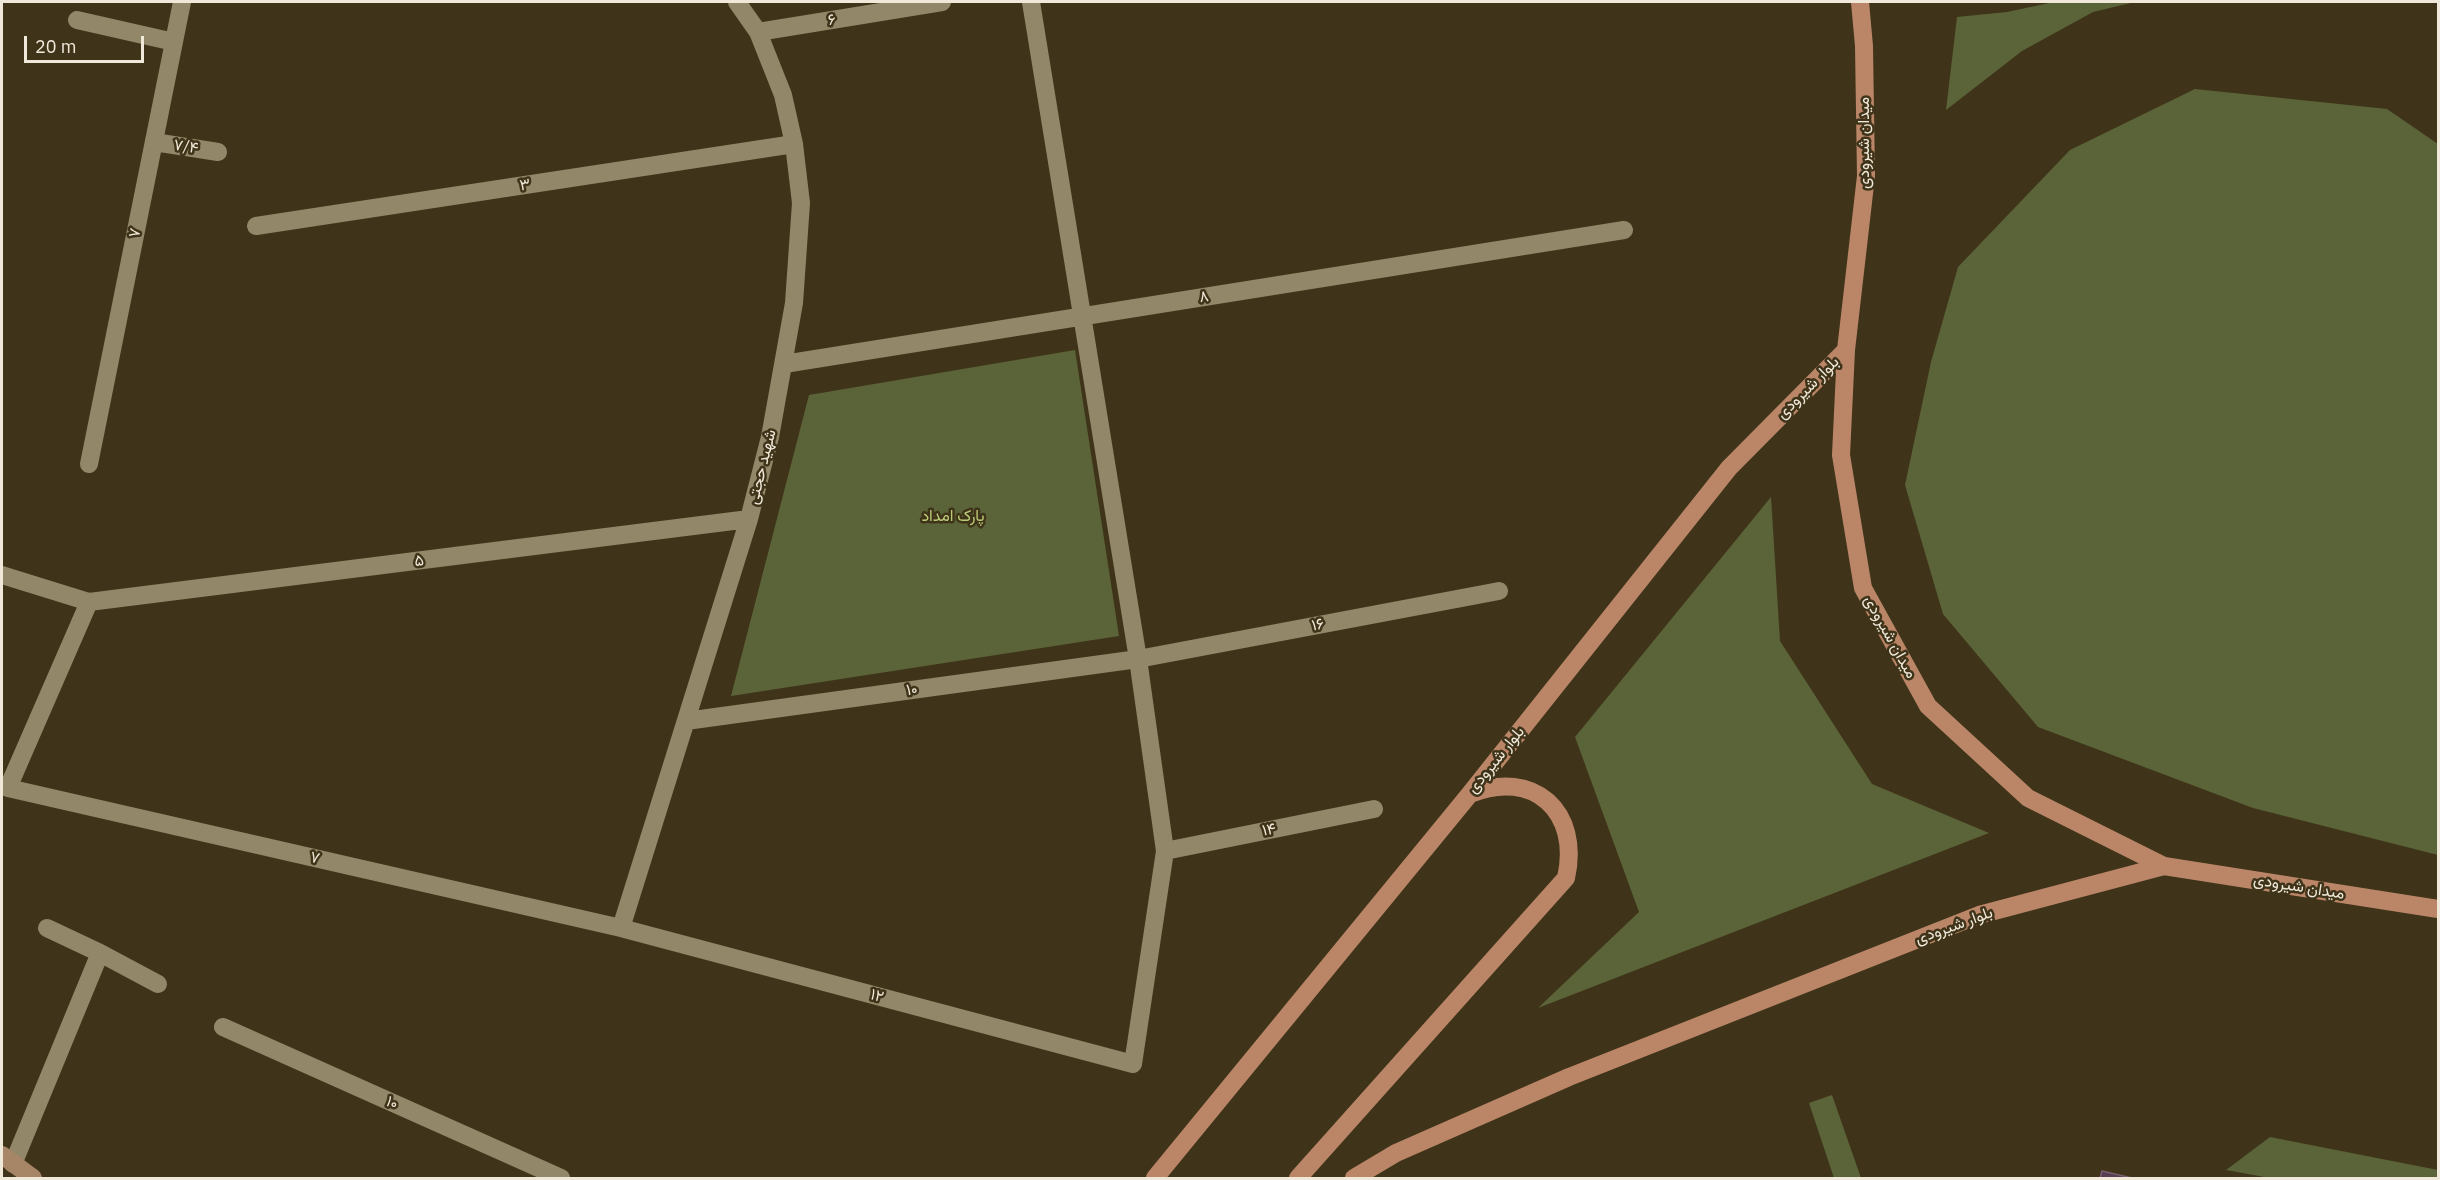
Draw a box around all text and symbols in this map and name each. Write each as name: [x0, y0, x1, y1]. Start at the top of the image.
street label: ۶: [827, 10, 837, 30]
scale bar: [27, 24, 147, 62]
text: 20 m: [35, 35, 77, 58]
street label: میدان شیرودی: [1854, 97, 1874, 189]
street label: ۷/۴: [172, 136, 200, 158]
street label: ۳: [518, 175, 532, 195]
street label: ۷: [125, 227, 145, 239]
street label: ۸: [1198, 287, 1210, 307]
street label: بلوار شیرودی: [1773, 353, 1843, 423]
street label: شهید حجتی: [743, 428, 781, 506]
park label: پارک امداد: [921, 506, 985, 526]
street label: ۵: [413, 551, 425, 571]
street label: میدان شیرودی: [1859, 592, 1921, 682]
street label: ۱۶: [1310, 614, 1326, 636]
street label: ۱۰: [905, 680, 919, 700]
street label: بلوار شیرودی: [1463, 723, 1529, 797]
street label: ۱۴: [1260, 819, 1278, 841]
street label: ۷: [308, 848, 322, 868]
street label: میدان شیرودی: [2252, 870, 2346, 904]
street label: بلوار شیرودی: [1913, 903, 1995, 949]
street label: ۱۲: [868, 985, 886, 1007]
street label: ۱۰: [383, 1092, 401, 1114]

